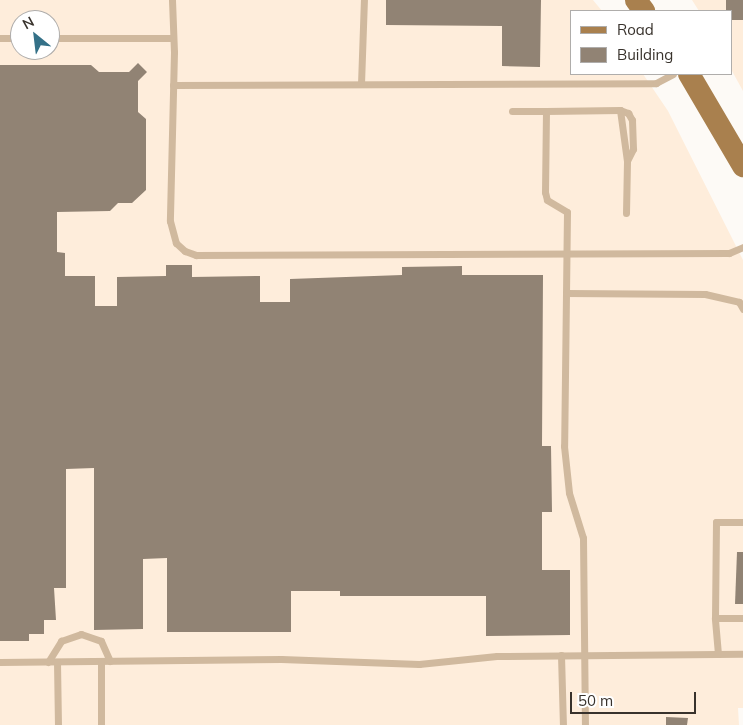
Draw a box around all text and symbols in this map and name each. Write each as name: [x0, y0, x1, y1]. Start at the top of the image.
north arrow: [10, 10, 60, 60]
legend: [570, 10, 733, 75]
text: N: [19, 12, 37, 33]
text: Road: [617, 20, 654, 39]
text: Building: [617, 45, 673, 64]
scale bar: [573, 682, 699, 714]
text: 50 m: [578, 691, 613, 710]

